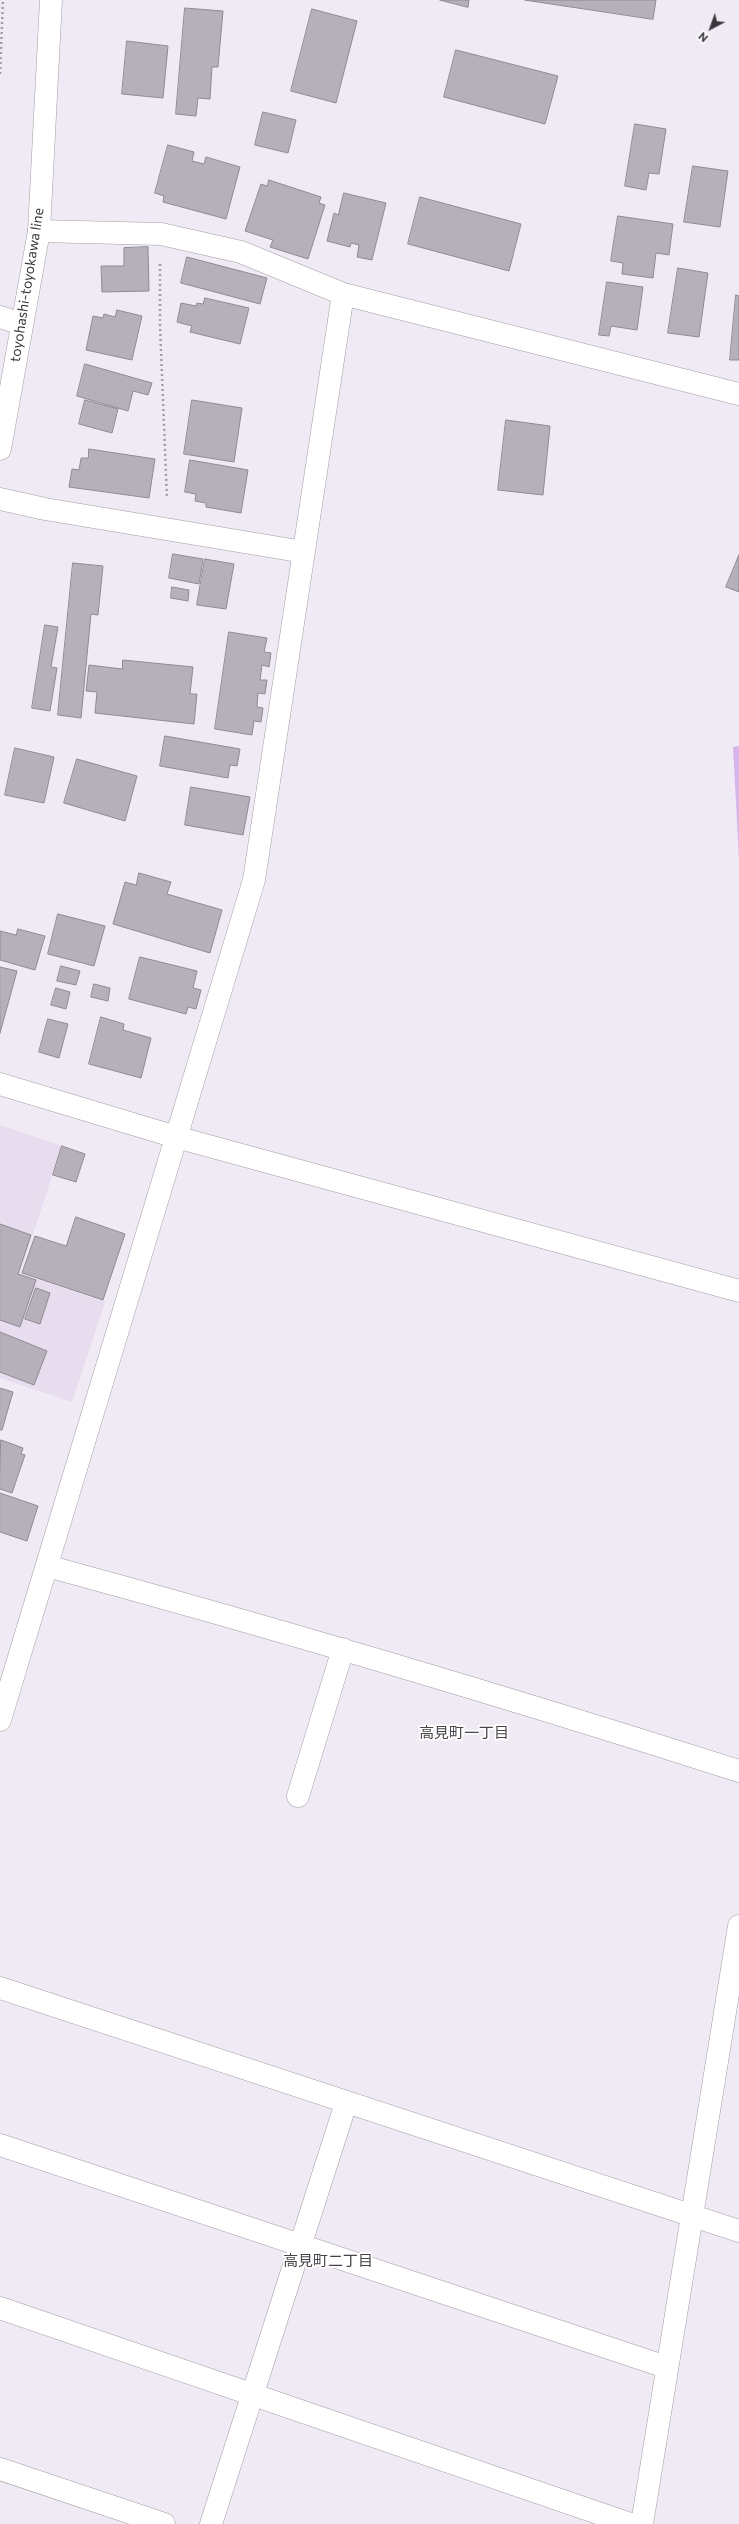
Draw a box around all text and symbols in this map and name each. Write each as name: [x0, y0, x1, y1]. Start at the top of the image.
north arrow: [691, 8, 731, 48]
text: N: [695, 30, 710, 45]
street label: toyohashi-toyokawa line: [7, 207, 47, 363]
district label: 高見町一丁目: [419, 1724, 509, 1742]
district label: 高見町二丁目: [283, 2252, 373, 2270]

